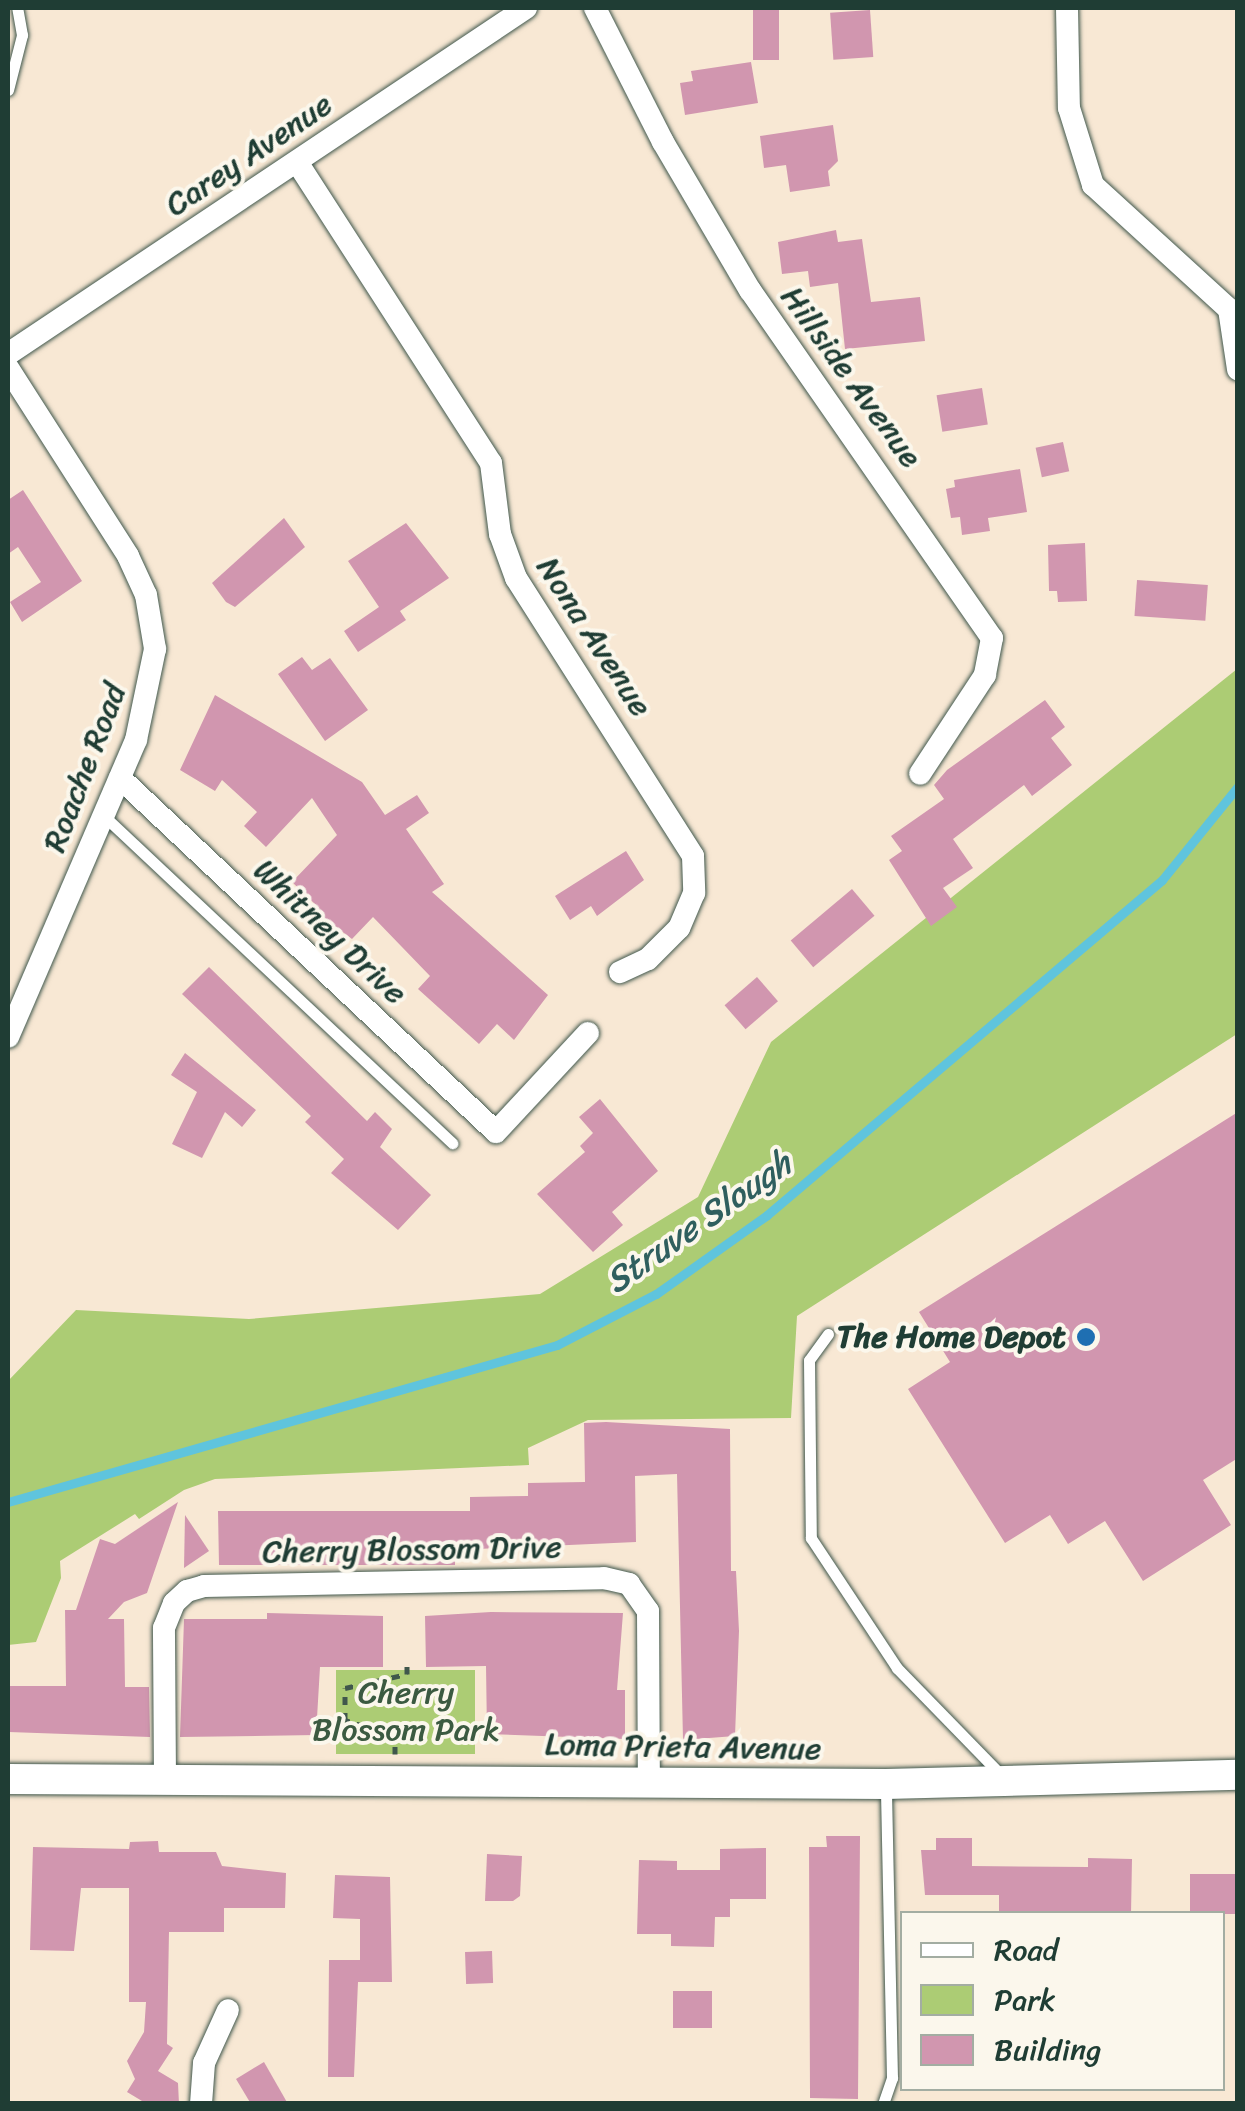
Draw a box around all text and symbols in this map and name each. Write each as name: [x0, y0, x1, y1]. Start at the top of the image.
street label: Carey Avenue: [158, 85, 340, 225]
street label: Hillside Avenue: [772, 279, 930, 475]
street label: Nona Avenue: [528, 550, 660, 724]
street label: Roache Road: [35, 679, 135, 857]
street label: Whitney Drive: [245, 851, 415, 1013]
water label: Struve Slough: [597, 1142, 799, 1302]
place label: The Home Depot: [836, 1318, 1066, 1356]
marker: The Home Depot: [1075, 1326, 1097, 1348]
street label: Cherry Blossom Drive: [262, 1528, 562, 1572]
park label: Cherry Blossom Park: [312, 1675, 500, 1750]
street label: Loma Prieta Avenue: [544, 1725, 822, 1769]
legend: [900, 1911, 1225, 2091]
text: Road: [994, 1923, 1058, 1977]
text: Park: [994, 1973, 1056, 2027]
text: Building: [994, 2023, 1101, 2077]

